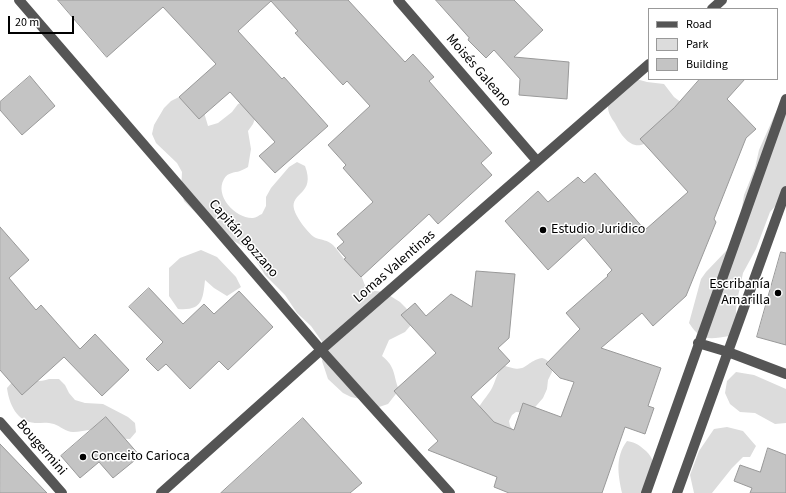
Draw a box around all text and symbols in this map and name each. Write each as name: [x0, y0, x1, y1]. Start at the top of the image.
scale bar: [10, 8, 76, 34]
legend: [648, 8, 778, 80]
text: 20 m: [15, 14, 39, 31]
text: Road: [686, 16, 712, 33]
street label: Moisés Galeano: [442, 31, 514, 111]
text: Park: [686, 36, 708, 53]
text: Building: [686, 56, 728, 73]
street label: Capitán Bozzano: [205, 197, 281, 281]
place label: Estudio Juridico: [551, 222, 645, 238]
marker: Estudio Juridico: [538, 225, 548, 235]
street label: Lomas Valentinas: [351, 227, 439, 307]
place label: Escribanía Amarilla: [709, 277, 770, 310]
marker: Escribanía Amarilla: [773, 288, 783, 298]
street label: Bougermini: [12, 417, 70, 479]
place label: Conceito Carioca: [91, 449, 190, 465]
marker: Conceito Carioca: [78, 452, 88, 462]

